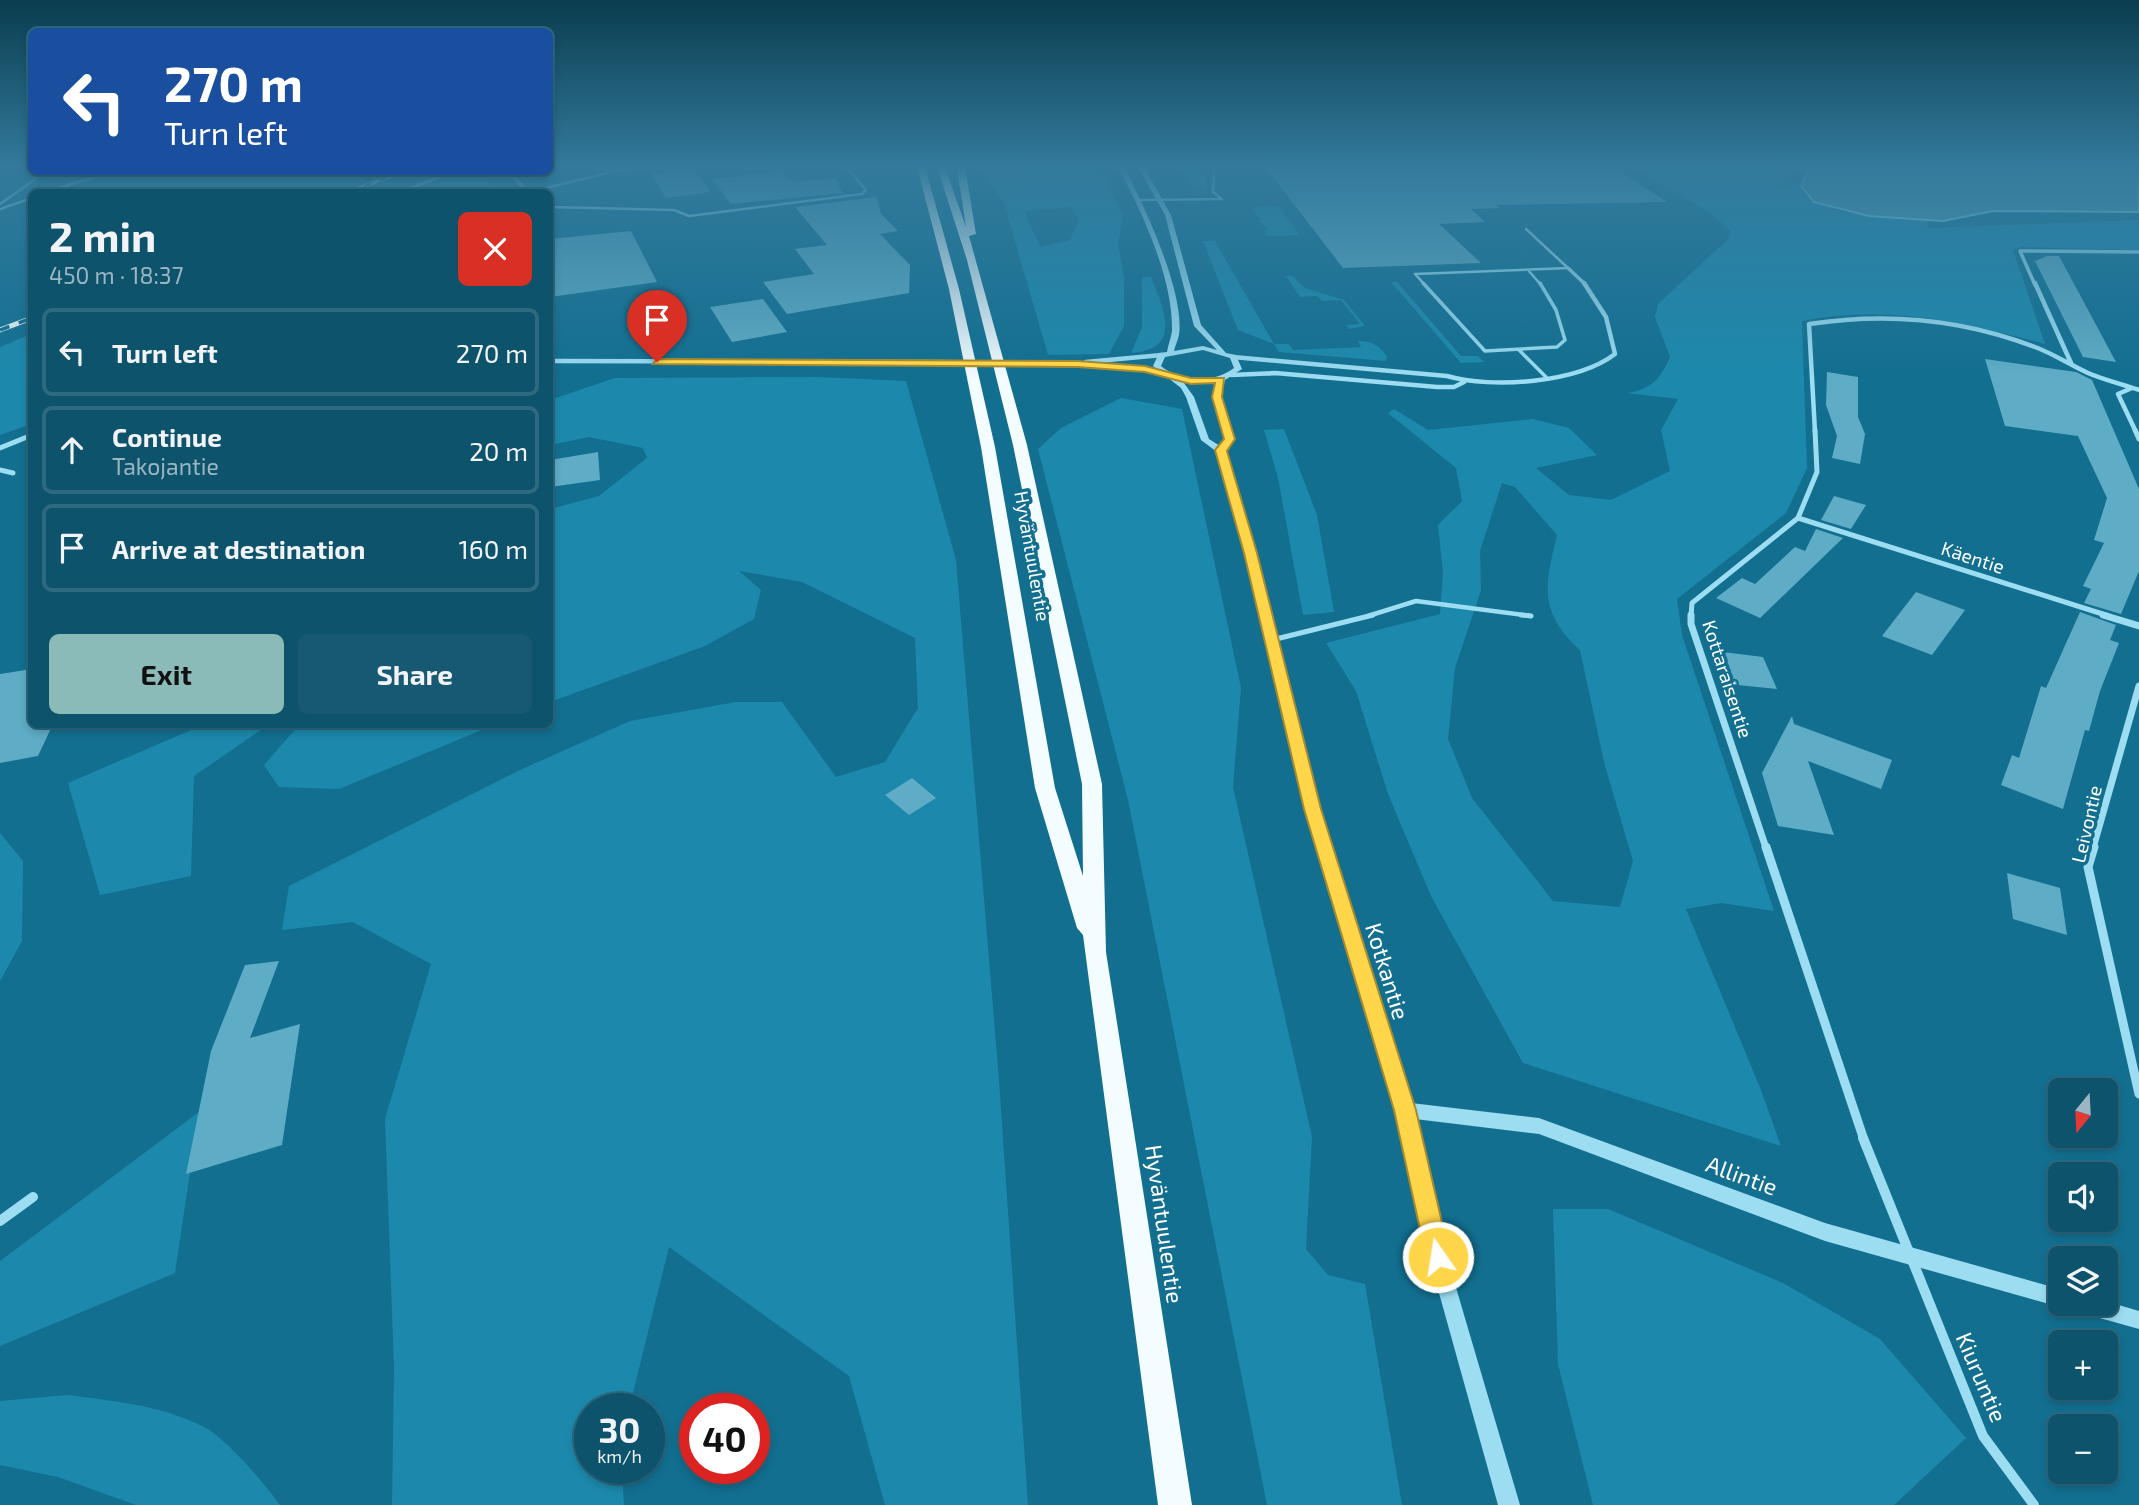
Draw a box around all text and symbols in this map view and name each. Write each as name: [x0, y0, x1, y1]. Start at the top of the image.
text: 270 m: [164, 53, 303, 112]
icon: left: [49, 56, 140, 147]
text: Turn left: [164, 113, 288, 151]
text: 2 min: [49, 210, 156, 260]
button: close: [458, 212, 532, 286]
text: 450 m · 18:37: [49, 261, 183, 289]
pin: [627, 290, 687, 362]
icon: arrive: [638, 301, 676, 339]
icon: left: [53, 333, 91, 371]
text: Turn left: [112, 337, 218, 368]
text: 270 m: [456, 337, 528, 368]
text: Continue: [112, 421, 222, 452]
icon: ahead: [53, 431, 91, 469]
text: 20 m: [469, 435, 528, 466]
text: Takojantie: [112, 452, 219, 480]
street label: Hyväntuulentie: [1010, 489, 1056, 623]
icon: arrive: [53, 529, 91, 567]
text: Arrive at destination: [112, 533, 365, 564]
text: 160 m: [459, 533, 528, 564]
street label: Käentie: [1939, 536, 2007, 578]
street label: Kottaraisentie: [1698, 617, 1758, 741]
button: Exit: [49, 634, 284, 714]
button: Share: [298, 634, 532, 714]
street label: Leivontie: [2066, 783, 2106, 865]
street label: Kotkantie: [1360, 919, 1416, 1023]
north arrow: [2048, 1078, 2118, 1148]
map controls: [2048, 1078, 2118, 1484]
street label: Hyväntuulentie: [1140, 1143, 1190, 1305]
street label: Allintie: [1703, 1149, 1781, 1201]
button: sound: [2048, 1162, 2118, 1232]
position arrow: [1401, 1220, 1475, 1294]
button: layers: [2048, 1246, 2118, 1316]
street label: Kiuruntie: [1951, 1328, 2013, 1426]
button: +: [2048, 1330, 2118, 1400]
speed limit sign: 40: [679, 1393, 770, 1484]
text: 30: [599, 1408, 640, 1450]
button: −: [2048, 1414, 2118, 1484]
text: km/h: [597, 1445, 642, 1467]

